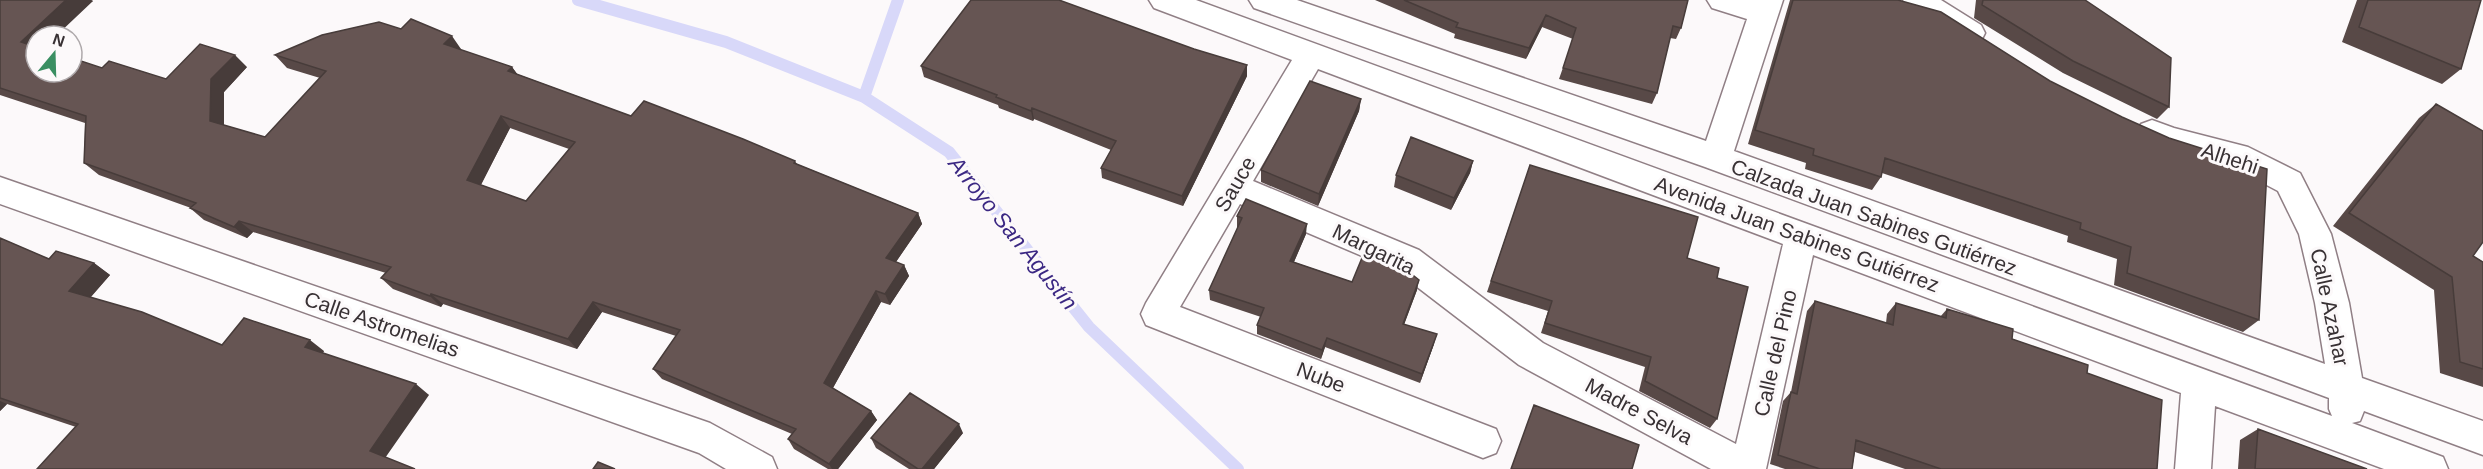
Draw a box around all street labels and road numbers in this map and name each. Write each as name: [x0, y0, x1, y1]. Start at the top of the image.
street label: Alhehi: [2199, 138, 2261, 178]
street label: Sauce: [1210, 152, 1260, 216]
street label: Calzada Juan Sabines Gutiérrez: [1728, 154, 2020, 280]
street label: Avenida Juan Sabines Gutiérrez: [1652, 172, 1942, 296]
street label: Margarita: [1329, 219, 1419, 279]
street label: Calle Azahar: [2306, 246, 2354, 368]
street label: Calle Astromelias: [302, 287, 462, 361]
street label: Calle del Pino: [1749, 287, 1801, 419]
street label: Nube: [1293, 357, 1349, 397]
street label: Madre Selva: [1582, 373, 1697, 449]

